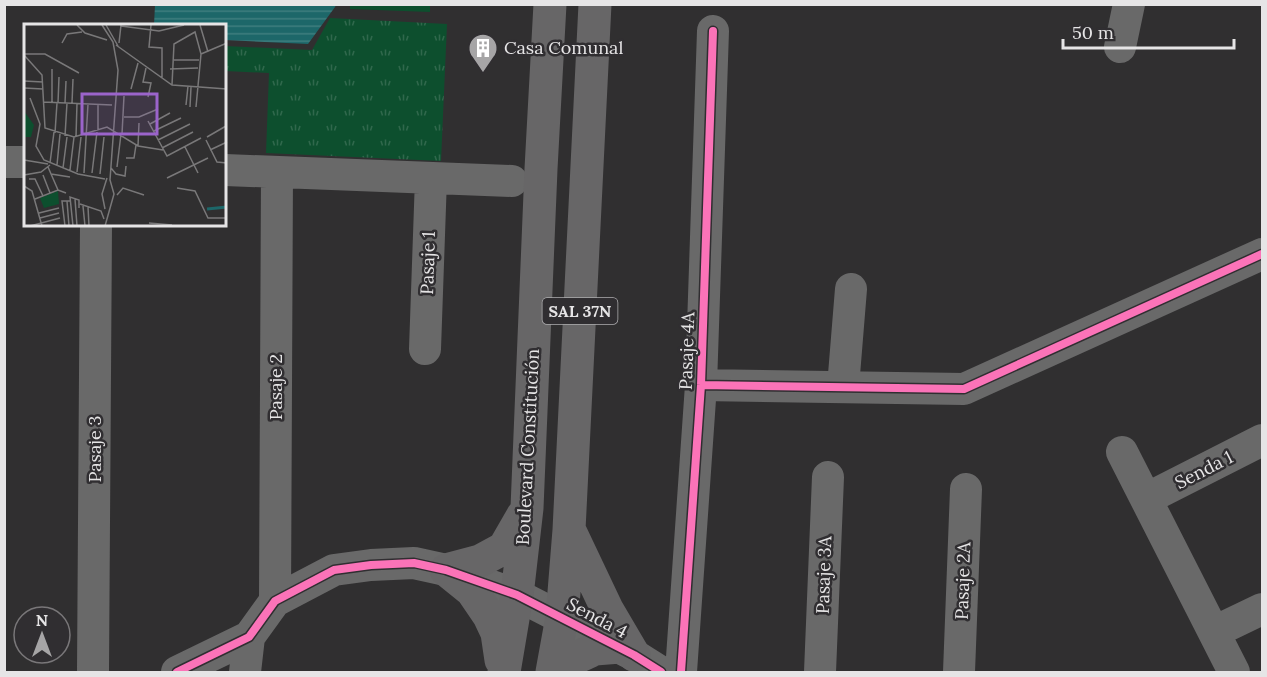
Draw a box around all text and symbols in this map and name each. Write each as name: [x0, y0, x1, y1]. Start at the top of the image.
scale bar: [1063, 12, 1234, 50]
text: 50 m: [1072, 21, 1114, 44]
inset map: [24, 24, 226, 226]
building icon: Casa Comunal: [467, 32, 499, 74]
place label: Casa Comunal: [504, 36, 623, 59]
street label: Pasaje 1: [415, 231, 440, 295]
road number: SAL 37N: [542, 298, 618, 324]
street label: Pasaje 4A: [674, 311, 699, 390]
street label: Boulevard Constitución: [511, 348, 544, 546]
street label: Pasaje 2: [264, 354, 287, 420]
street label: Pasaje 3: [83, 416, 106, 482]
street label: Senda 1: [1171, 445, 1237, 494]
street label: Pasaje 3A: [811, 535, 836, 614]
street label: Pasaje 2A: [950, 541, 975, 620]
street label: Senda 4: [563, 592, 632, 643]
north arrow: [12, 605, 72, 665]
text: N: [36, 610, 48, 630]

